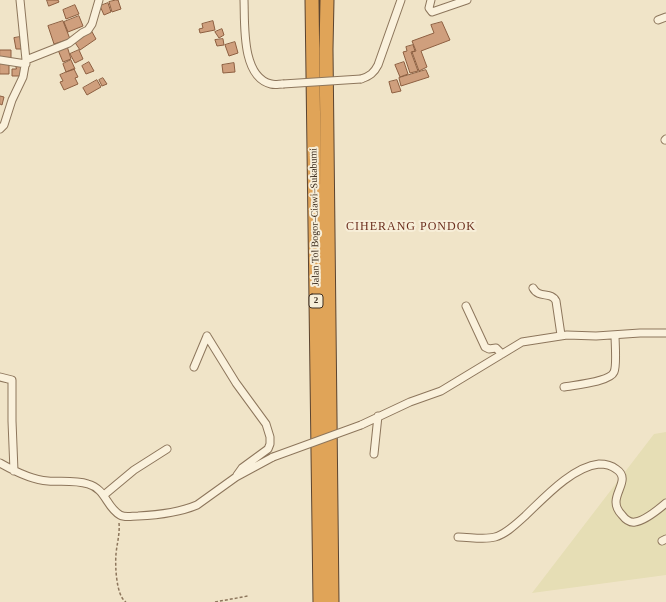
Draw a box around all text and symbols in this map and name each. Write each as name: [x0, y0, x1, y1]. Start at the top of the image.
street label: Jalan Tol Bogor–Ciawi–Sukabumi: [308, 148, 322, 286]
district label: CIHERANG PONDOK: [346, 220, 476, 234]
road number: 2: [309, 294, 323, 308]

